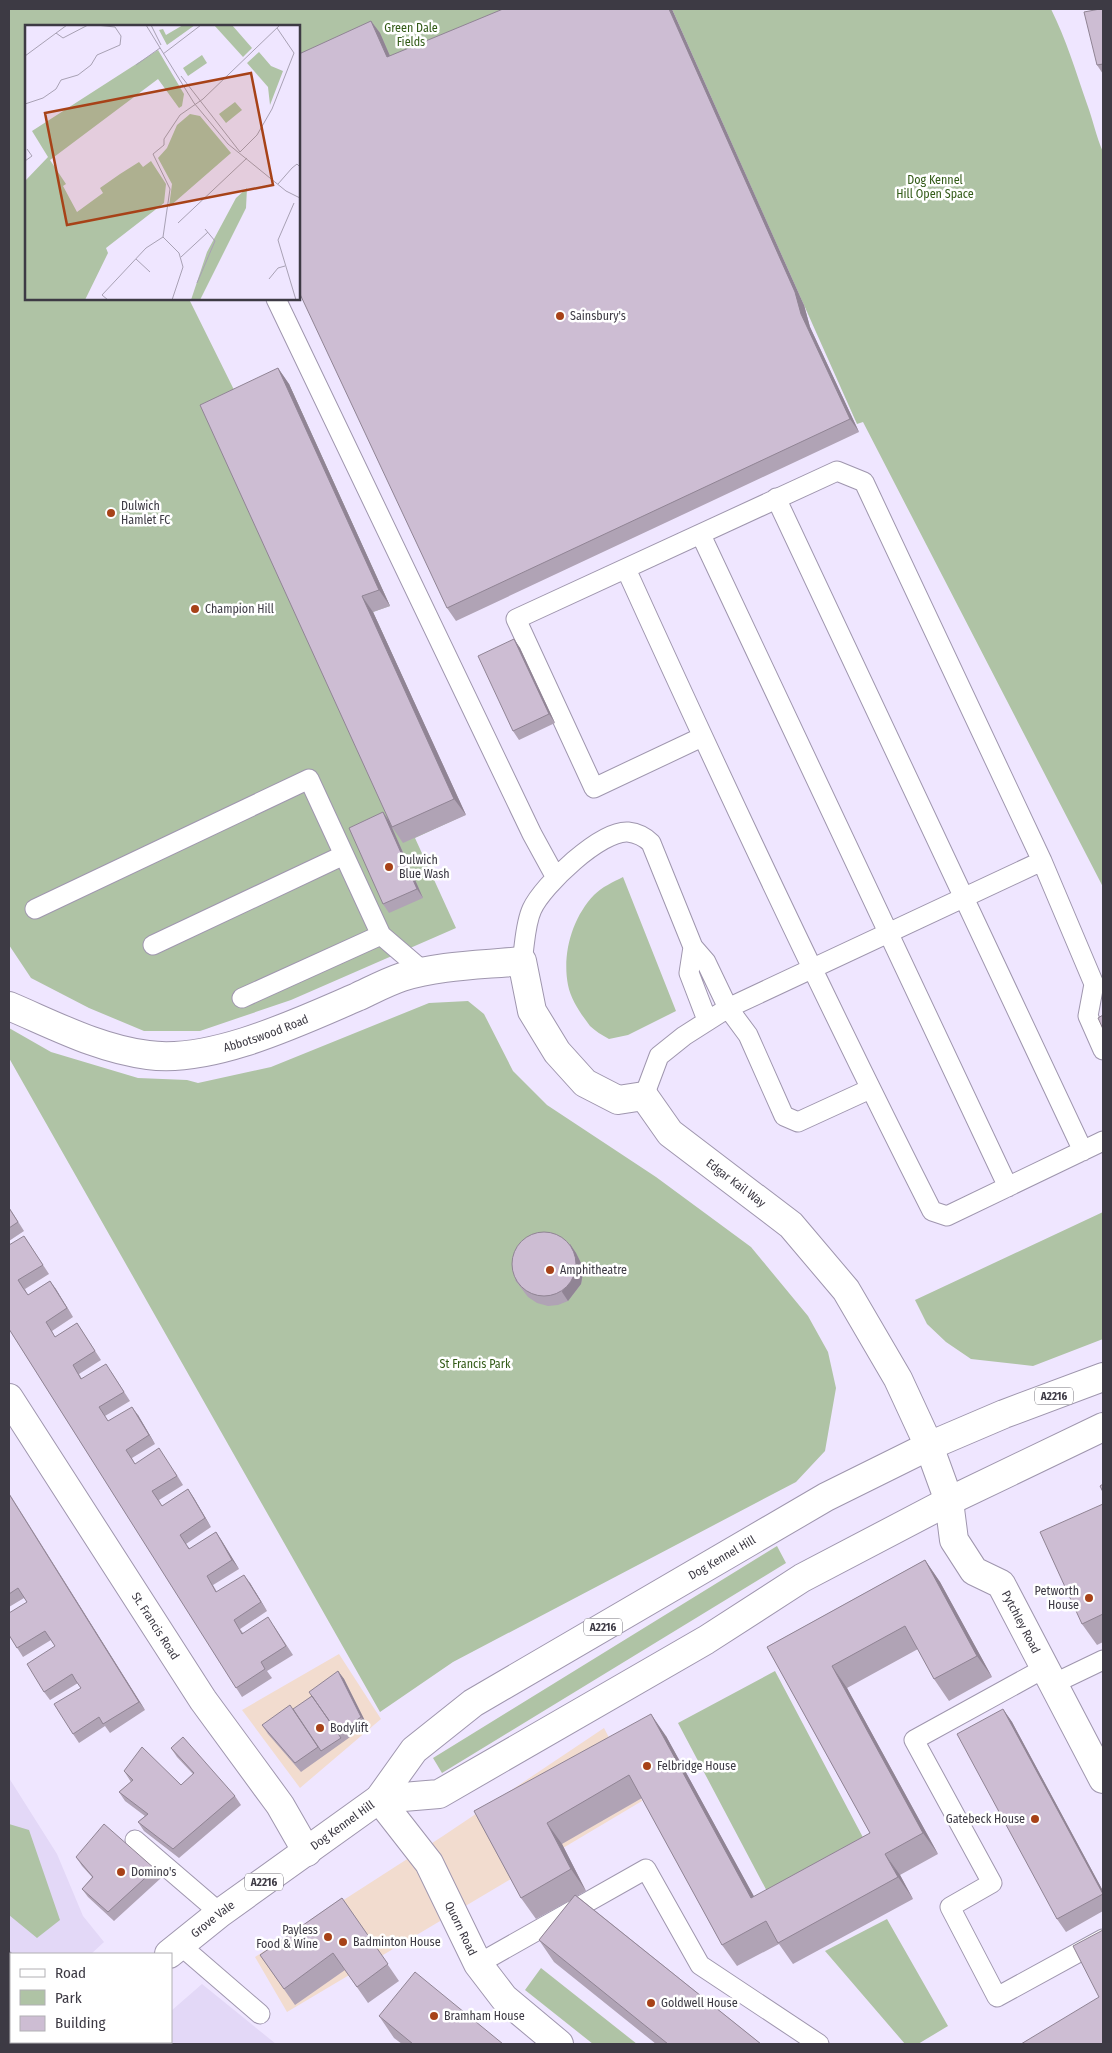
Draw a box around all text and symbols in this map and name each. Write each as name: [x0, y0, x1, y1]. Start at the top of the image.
park label: Green Dale Fields: [384, 21, 438, 49]
inset map: [25, 25, 300, 300]
park label: Dog Kennel Hill Open Space: [896, 173, 974, 201]
place label: Sainsbury's: [570, 309, 626, 323]
marker: Sainsbury's: [554, 310, 566, 322]
place label: Dulwich Hamlet FC: [121, 499, 170, 527]
marker: Dulwich Hamlet FC: [105, 507, 117, 519]
place label: Champion Hill: [205, 602, 274, 616]
marker: Champion Hill: [189, 603, 201, 615]
place label: Dulwich Blue Wash: [399, 853, 450, 881]
marker: Dulwich Blue Wash: [383, 861, 395, 873]
street label: Abbotswood Road: [222, 1012, 310, 1055]
street label: Edgar Kail Way: [703, 1156, 769, 1211]
place label: Amphitheatre: [560, 1263, 627, 1277]
marker: Amphitheatre: [544, 1264, 556, 1276]
park label: St Francis Park: [440, 1357, 511, 1371]
road number: A2216: [1035, 1388, 1073, 1404]
street label: Dog Kennel Hill: [686, 1533, 758, 1583]
place label: Petworth House: [1035, 1584, 1079, 1612]
street label: Pytchley Road: [999, 1588, 1043, 1656]
street label: St. Francis Road: [129, 1590, 182, 1662]
marker: Petworth House: [1083, 1592, 1095, 1604]
road number: A2216: [584, 1618, 622, 1635]
place label: Bodylift: [330, 1721, 369, 1735]
marker: Bodylift: [314, 1722, 326, 1734]
place label: Felbridge House: [657, 1759, 736, 1773]
marker: Felbridge House: [641, 1760, 653, 1772]
street label: Dog Kennel Hill: [308, 1798, 377, 1853]
place label: Gatebeck House: [946, 1812, 1025, 1826]
marker: Gatebeck House: [1029, 1813, 1041, 1825]
place label: Domino's: [131, 1865, 176, 1879]
marker: Domino's: [115, 1866, 127, 1878]
road number: A2216: [245, 1874, 283, 1890]
street label: Grove Vale: [188, 1898, 237, 1941]
street label: Quorn Road: [442, 1899, 480, 1958]
place label: Payless Food & Wine: [256, 1923, 318, 1951]
marker: Payless Food & Wine: [322, 1931, 334, 1943]
place label: Badminton House: [353, 1935, 441, 1949]
marker: Badminton House: [337, 1936, 349, 1948]
legend: [10, 1953, 172, 2043]
text: Road: [55, 1964, 86, 1982]
text: Park: [55, 1989, 82, 2007]
place label: Goldwell House: [661, 1996, 738, 2010]
marker: Goldwell House: [645, 1997, 657, 2009]
place label: Bramham House: [444, 2009, 525, 2023]
marker: Bramham House: [428, 2010, 440, 2022]
text: Building: [55, 2014, 106, 2032]

